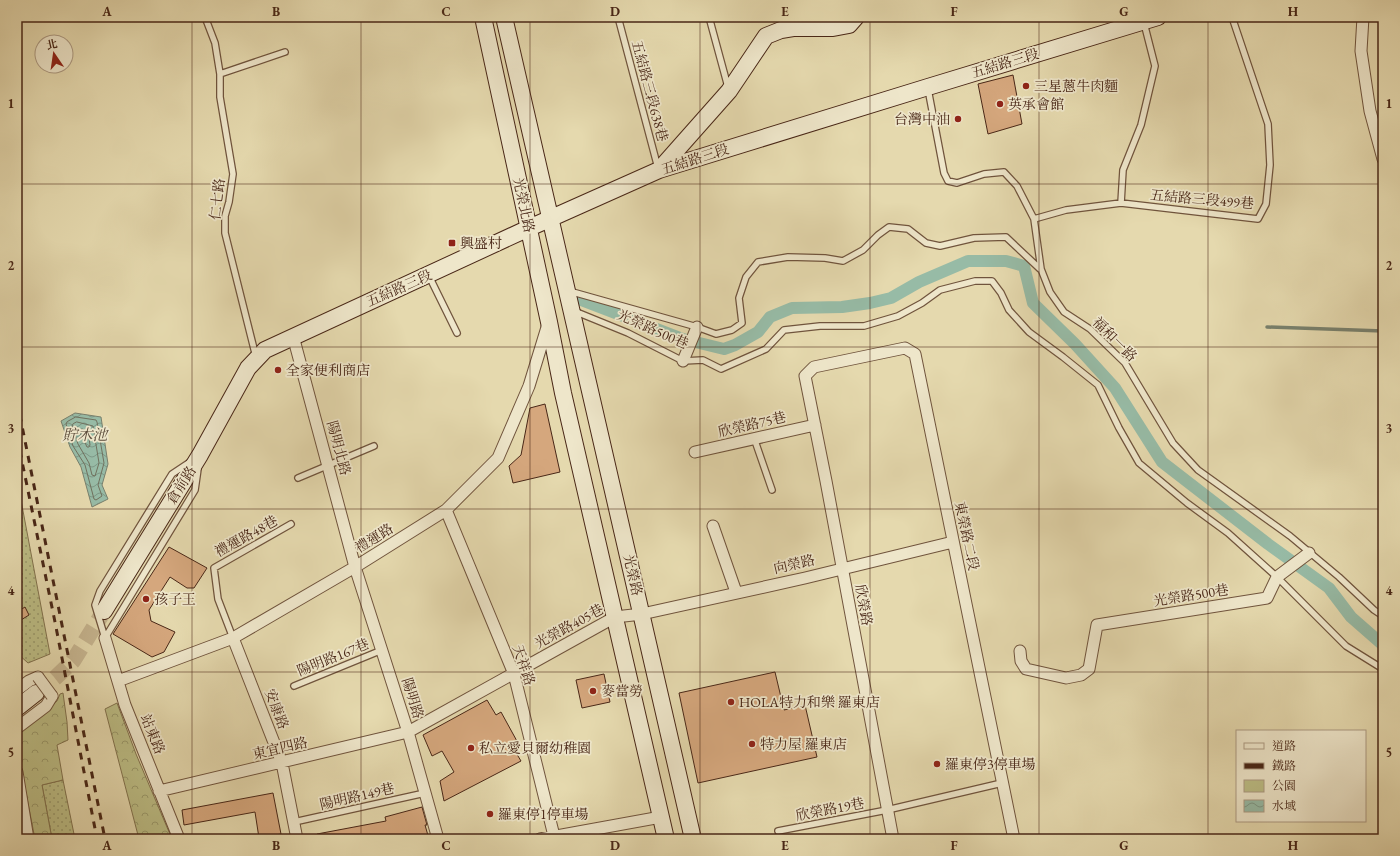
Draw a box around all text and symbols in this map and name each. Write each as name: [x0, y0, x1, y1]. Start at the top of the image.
text: A: [101, 3, 112, 20]
text: B: [272, 3, 280, 20]
text: C: [441, 3, 451, 20]
text: D: [610, 3, 620, 20]
text: E: [781, 3, 789, 20]
text: F: [950, 3, 958, 20]
text: G: [1119, 3, 1129, 20]
text: H: [1288, 3, 1299, 20]
north arrow: [34, 34, 74, 74]
text: 北: [45, 36, 59, 52]
street label: 五結路三段638巷: [628, 38, 672, 144]
street label: 五結路三段: [969, 44, 1041, 82]
place label: 三星蔥牛肉麵: [1034, 77, 1118, 95]
marker: 三星蔥牛肉麵: [1021, 81, 1031, 91]
text: 1: [8, 95, 15, 112]
place label: 英承會館: [1008, 95, 1064, 113]
text: 1: [1386, 95, 1393, 112]
marker: 英承會館: [995, 99, 1005, 109]
place label: 台灣中油: [894, 110, 950, 128]
marker: 台灣中油: [953, 114, 963, 124]
street label: 五結路三段: [659, 140, 731, 178]
street label: 光榮北路: [509, 176, 539, 234]
street label: 仁七路: [206, 177, 228, 221]
street label: 五結路三段499巷: [1149, 185, 1255, 213]
place label: 興盛村: [460, 234, 502, 252]
marker: 興盛村: [447, 238, 457, 248]
text: 2: [8, 257, 15, 274]
text: 2: [1386, 257, 1393, 274]
street label: 五結路三段: [363, 266, 435, 310]
street label: 光榮路500巷: [615, 305, 691, 353]
street label: 福和一路: [1089, 313, 1141, 365]
place label: 全家便利商店: [286, 361, 370, 379]
marker: 全家便利商店: [273, 365, 283, 375]
street label: 欣榮路75巷: [716, 407, 788, 441]
street label: 陽明北路: [323, 419, 355, 477]
text: 3: [8, 420, 15, 437]
text: 3: [1386, 420, 1393, 437]
water label: 貯木池: [62, 425, 109, 444]
street label: 倉前路: [162, 462, 200, 508]
street label: 東榮路二段: [951, 500, 983, 572]
street label: 禮運路48巷: [211, 511, 281, 561]
street label: 禮運路: [351, 519, 397, 557]
street label: 向榮路: [772, 551, 816, 577]
street label: 光榮路: [620, 553, 646, 597]
street label: 光榮路500巷: [1152, 580, 1230, 610]
text: 4: [8, 582, 15, 599]
text: 4: [1386, 582, 1393, 599]
street label: 欣榮路: [851, 583, 877, 627]
place label: 孩子王: [154, 590, 196, 608]
marker: 孩子王: [141, 594, 151, 604]
street label: 光榮路405巷: [531, 600, 607, 652]
street label: 陽明路167巷: [294, 634, 372, 680]
street label: 天祥路: [509, 642, 539, 688]
street label: 陽明路: [398, 675, 428, 721]
place label: 麥當勞: [601, 682, 643, 700]
street label: 安康路: [261, 686, 293, 732]
marker: 麥當勞: [588, 686, 598, 696]
place label: HOLA特力和樂 羅東店: [739, 693, 880, 711]
marker: HOLA特力和樂 羅東店: [726, 697, 736, 707]
street label: 站東路: [137, 711, 169, 757]
legend: [1236, 730, 1366, 822]
street label: 東宜四路: [251, 733, 309, 763]
place label: 特力屋 羅東店: [760, 735, 847, 753]
text: 道路: [1272, 738, 1296, 754]
place label: 私立愛貝爾幼稚園: [479, 739, 591, 757]
marker: 特力屋 羅東店: [747, 739, 757, 749]
marker: 私立愛貝爾幼稚園: [466, 743, 476, 753]
text: 5: [8, 744, 14, 761]
text: 5: [1386, 744, 1392, 761]
place label: 羅東停3停車場: [945, 755, 1036, 773]
text: 鐵路: [1272, 758, 1296, 774]
marker: 羅東停3停車場: [932, 759, 942, 769]
text: 公園: [1272, 778, 1296, 794]
street label: 陽明路149巷: [318, 779, 396, 813]
street label: 欣榮路19巷: [794, 794, 866, 824]
text: 水域: [1272, 798, 1296, 814]
place label: 羅東停1停車場: [498, 805, 589, 823]
marker: 羅東停1停車場: [485, 809, 495, 819]
text: A: [101, 837, 112, 854]
text: B: [272, 837, 280, 854]
text: C: [441, 837, 451, 854]
text: D: [610, 837, 620, 854]
text: E: [781, 837, 789, 854]
text: F: [950, 837, 958, 854]
text: G: [1119, 837, 1129, 854]
text: H: [1288, 837, 1299, 854]

